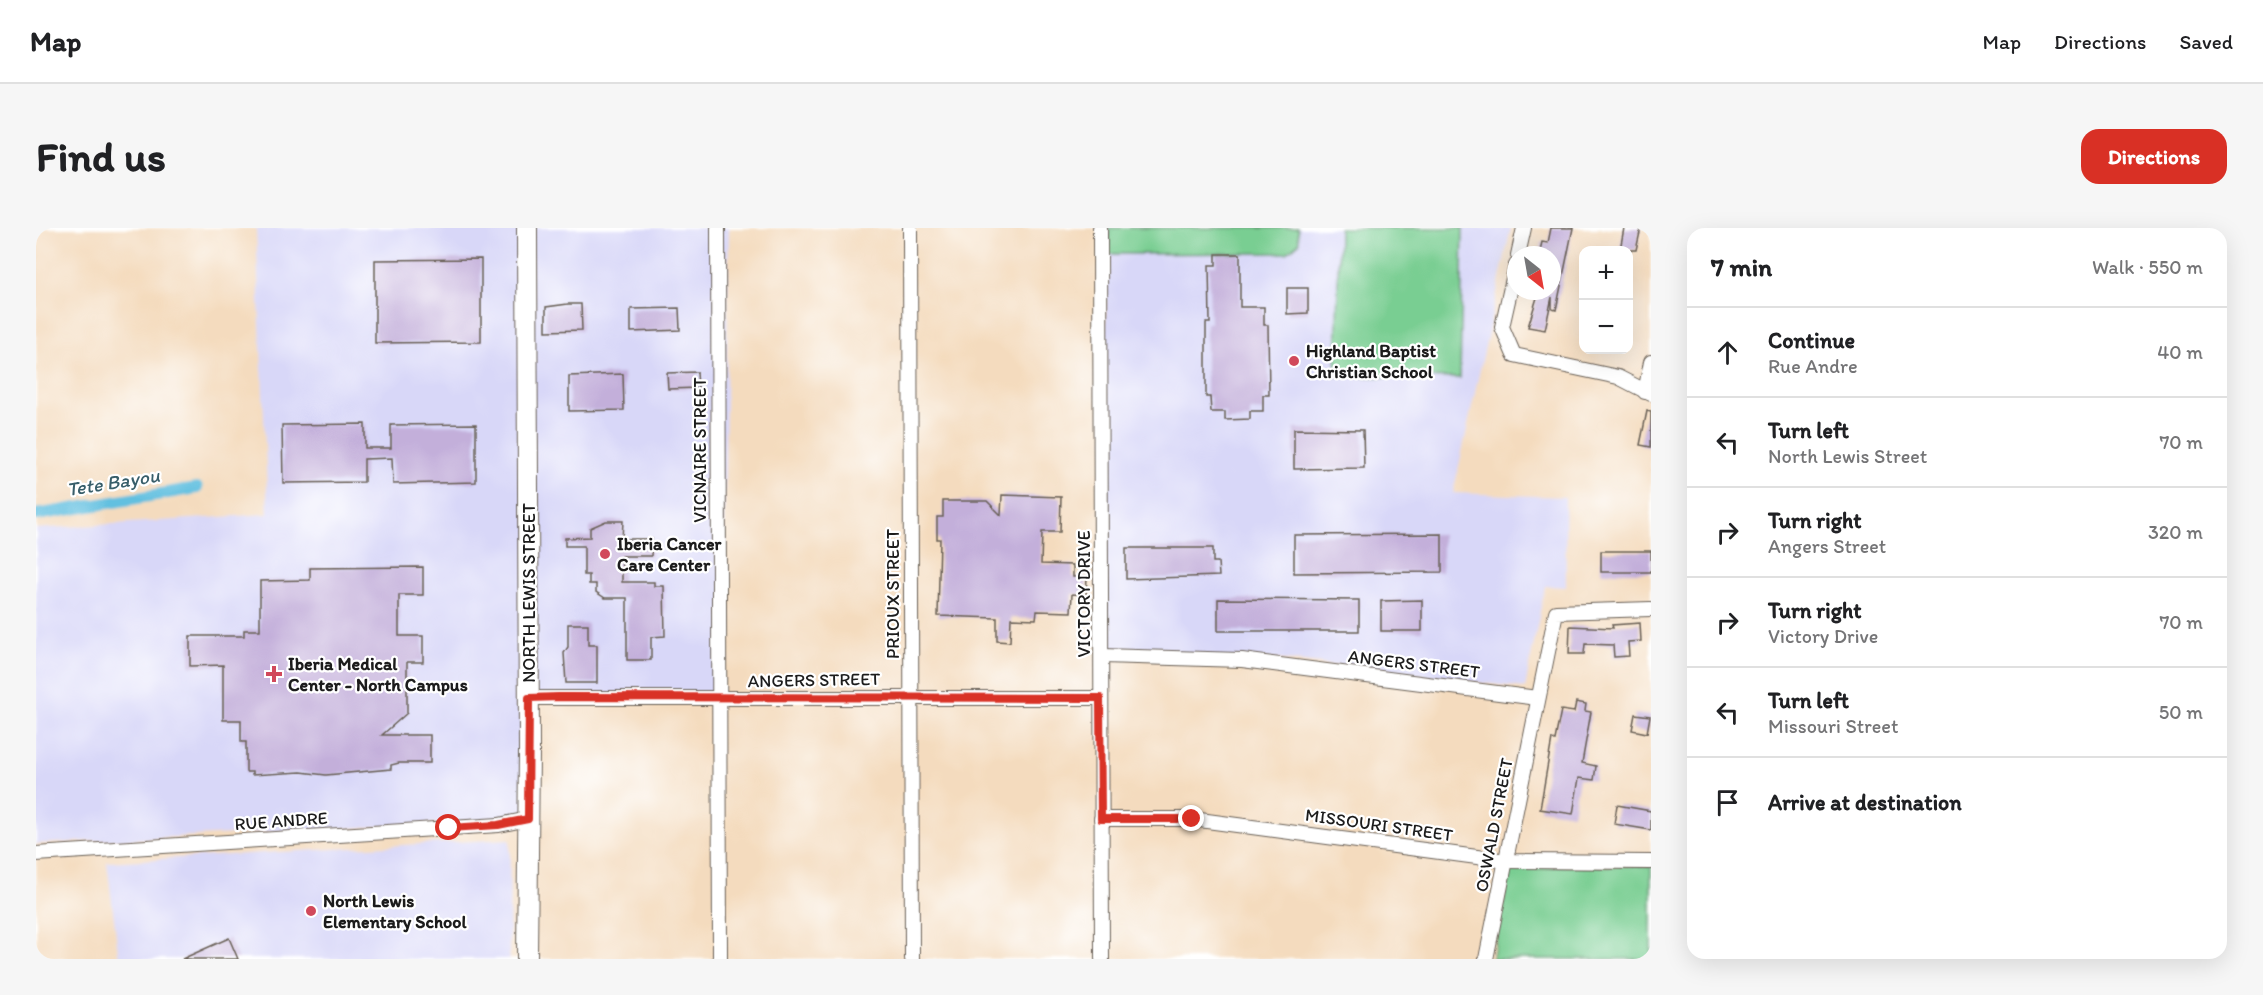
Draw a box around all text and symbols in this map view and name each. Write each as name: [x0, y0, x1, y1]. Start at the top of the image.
text: Map: [30, 24, 81, 58]
text: Map: [1983, 29, 2021, 54]
text: Directions: [2054, 29, 2146, 54]
text: Saved: [2179, 29, 2233, 54]
button: Directions: [2081, 129, 2227, 184]
text: Find us: [36, 131, 166, 182]
north arrow: [1507, 246, 1561, 300]
map controls: [1579, 246, 1633, 354]
button: +: [1579, 246, 1633, 300]
text: 7 min: [1711, 251, 1772, 283]
text: Walk · 550 m: [2092, 255, 2203, 279]
button: −: [1579, 300, 1633, 354]
text: Continue: [1768, 327, 1855, 354]
icon: ahead: [1711, 336, 1744, 369]
place label: Highland Baptist Christian School: [1306, 340, 1436, 383]
text: 40 m: [2157, 340, 2203, 364]
marker: Highland Baptist Christian School: [1287, 354, 1301, 368]
text: Rue Andre: [1768, 354, 1858, 378]
street label: VICNAIRE STREET: [689, 377, 711, 523]
text: Turn left: [1768, 417, 1849, 444]
icon: left: [1711, 426, 1744, 459]
text: 70 m: [2159, 430, 2203, 454]
text: North Lewis Street: [1768, 444, 1927, 468]
water label: Tete Bayou: [65, 463, 162, 501]
street label: NORTH LEWIS STREET: [518, 503, 540, 683]
text: Turn right: [1768, 507, 1862, 534]
icon: right: [1711, 516, 1744, 549]
text: 320 m: [2148, 520, 2203, 544]
street label: PRIOUX STREET: [882, 529, 904, 659]
street label: VICTORY DRIVE: [1073, 530, 1095, 658]
place label: Iberia Cancer Care Center: [617, 533, 723, 576]
text: Angers Street: [1768, 534, 1886, 558]
marker: Iberia Cancer Care Center: [598, 547, 612, 561]
text: Turn right: [1768, 597, 1862, 624]
icon: right: [1711, 606, 1744, 639]
text: 70 m: [2159, 610, 2203, 634]
text: Victory Drive: [1768, 624, 1878, 648]
street label: ANGERS STREET: [1347, 645, 1481, 683]
place label: Iberia Medical Center - North Campus: [288, 653, 468, 696]
marker: Iberia Medical Center - North Campus: [265, 665, 283, 683]
street label: ANGERS STREET: [748, 668, 880, 692]
text: Turn left: [1768, 687, 1849, 714]
icon: left: [1711, 696, 1744, 729]
text: 50 m: [2159, 700, 2203, 724]
text: Missouri Street: [1768, 714, 1898, 738]
street label: OSWALD STREET: [1470, 756, 1518, 894]
icon: arrive: [1711, 786, 1744, 819]
text: Arrive at destination: [1768, 789, 1962, 816]
street label: MISSOURI STREET: [1304, 804, 1454, 846]
route end: [1178, 805, 1204, 831]
street label: RUE ANDRE: [234, 807, 328, 835]
route start: [435, 814, 461, 840]
place label: North Lewis Elementary School: [323, 890, 467, 933]
marker: North Lewis Elementary School: [304, 904, 318, 918]

